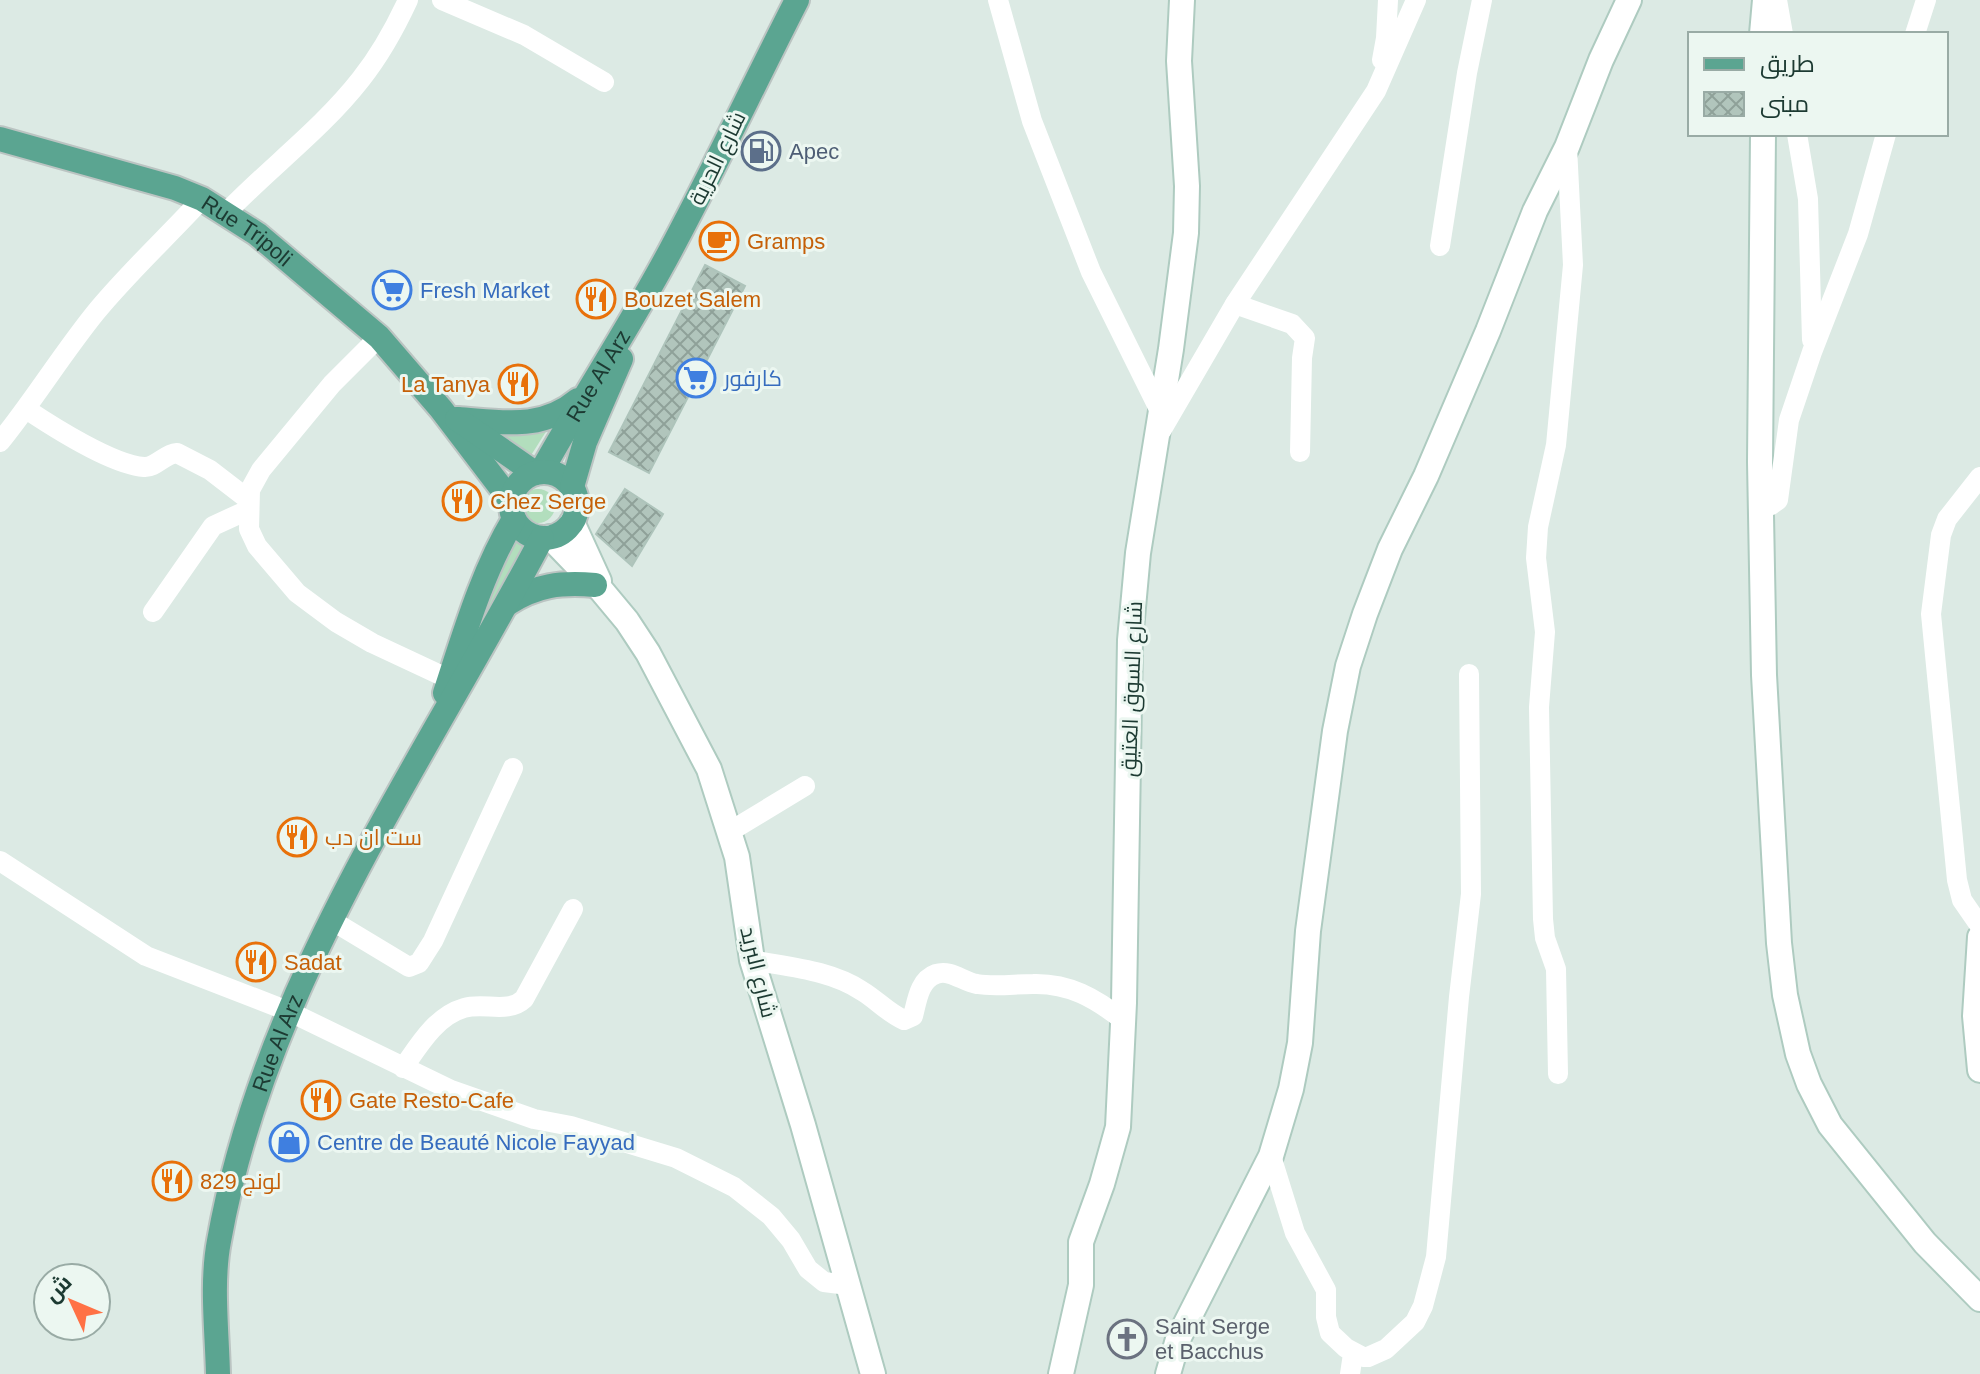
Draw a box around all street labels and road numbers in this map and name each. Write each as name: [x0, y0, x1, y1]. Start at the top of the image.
street label: شارع الحرية: [684, 107, 753, 210]
street label: Rue Tripoli: [197, 190, 297, 271]
street label: Rue Al Arz: [561, 325, 636, 426]
street label: شارع السوق العتيق: [1116, 601, 1149, 777]
street label: شارع البريد: [733, 924, 782, 1021]
street label: Rue Al Arz: [247, 991, 308, 1095]

